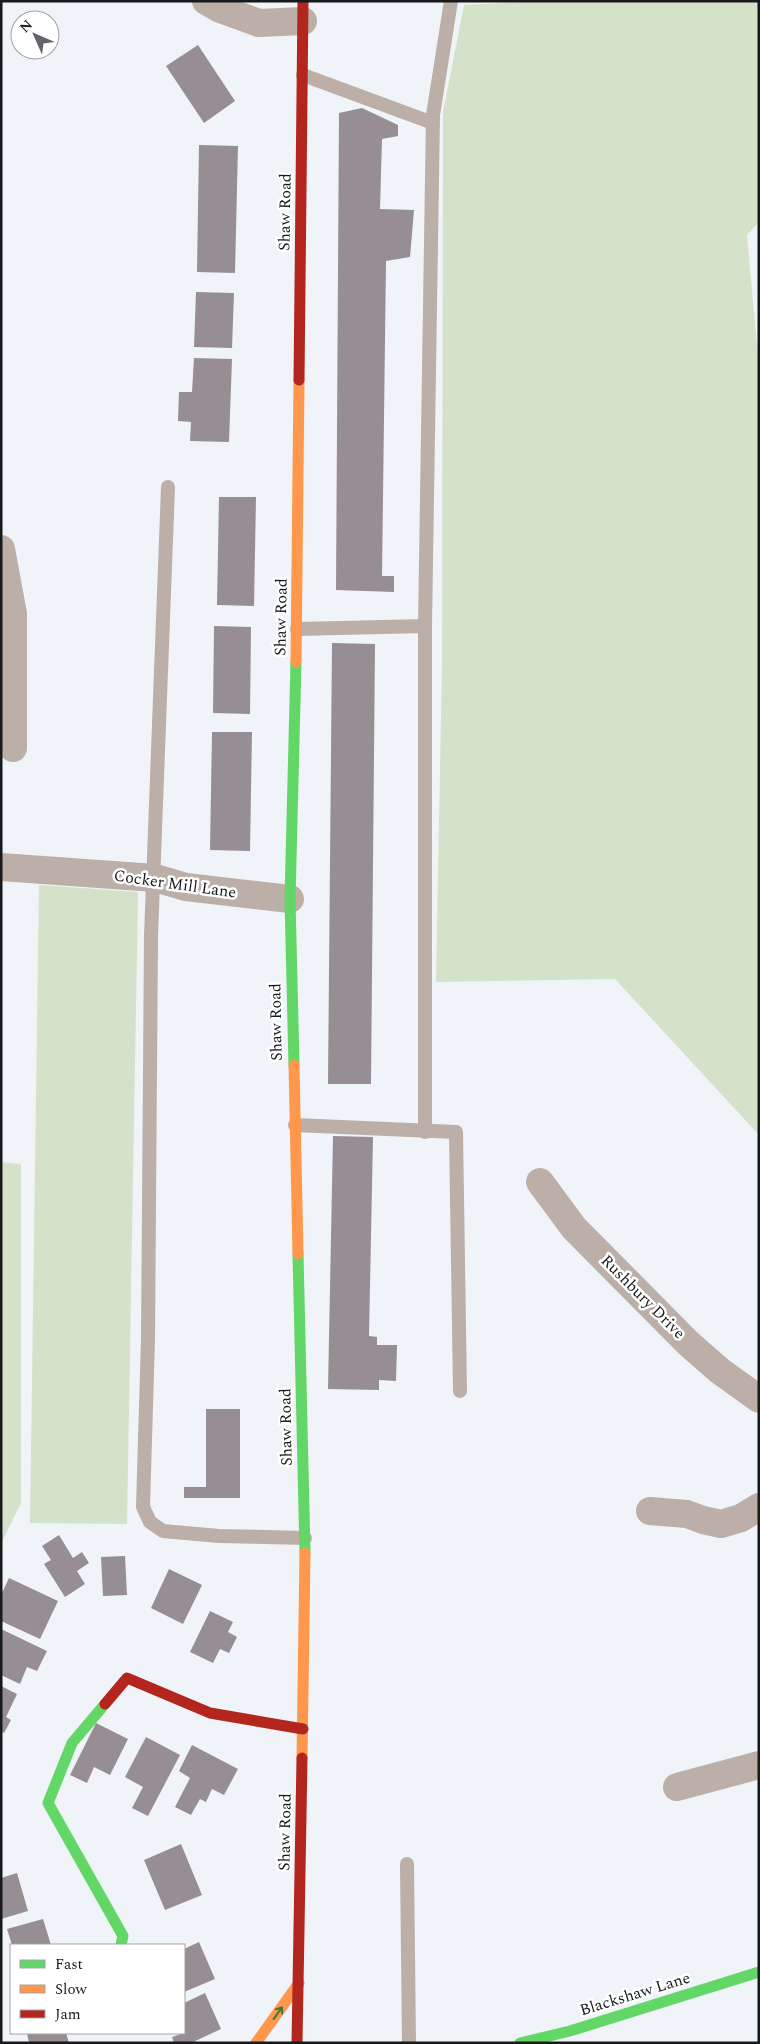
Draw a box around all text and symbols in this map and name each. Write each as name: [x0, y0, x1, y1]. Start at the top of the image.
north arrow: [10, 10, 60, 60]
text: N: [15, 15, 38, 38]
street label: Shaw Road: [272, 173, 298, 251]
street label: Shaw Road: [268, 578, 294, 656]
street label: Cocker Mill Lane: [112, 864, 238, 904]
street label: Shaw Road: [263, 983, 289, 1061]
street label: Rushbury Drive: [595, 1249, 691, 1345]
street label: Shaw Road: [273, 1388, 299, 1466]
street label: Shaw Road: [272, 1793, 298, 1871]
legend: [10, 1944, 185, 2034]
text: Fast: [55, 1953, 83, 1976]
street label: Blackshaw Lane: [577, 1966, 693, 2022]
text: Slow: [55, 1978, 87, 2001]
text: Jam: [55, 2003, 81, 2026]
one-way arrow: [273, 2006, 283, 2020]

